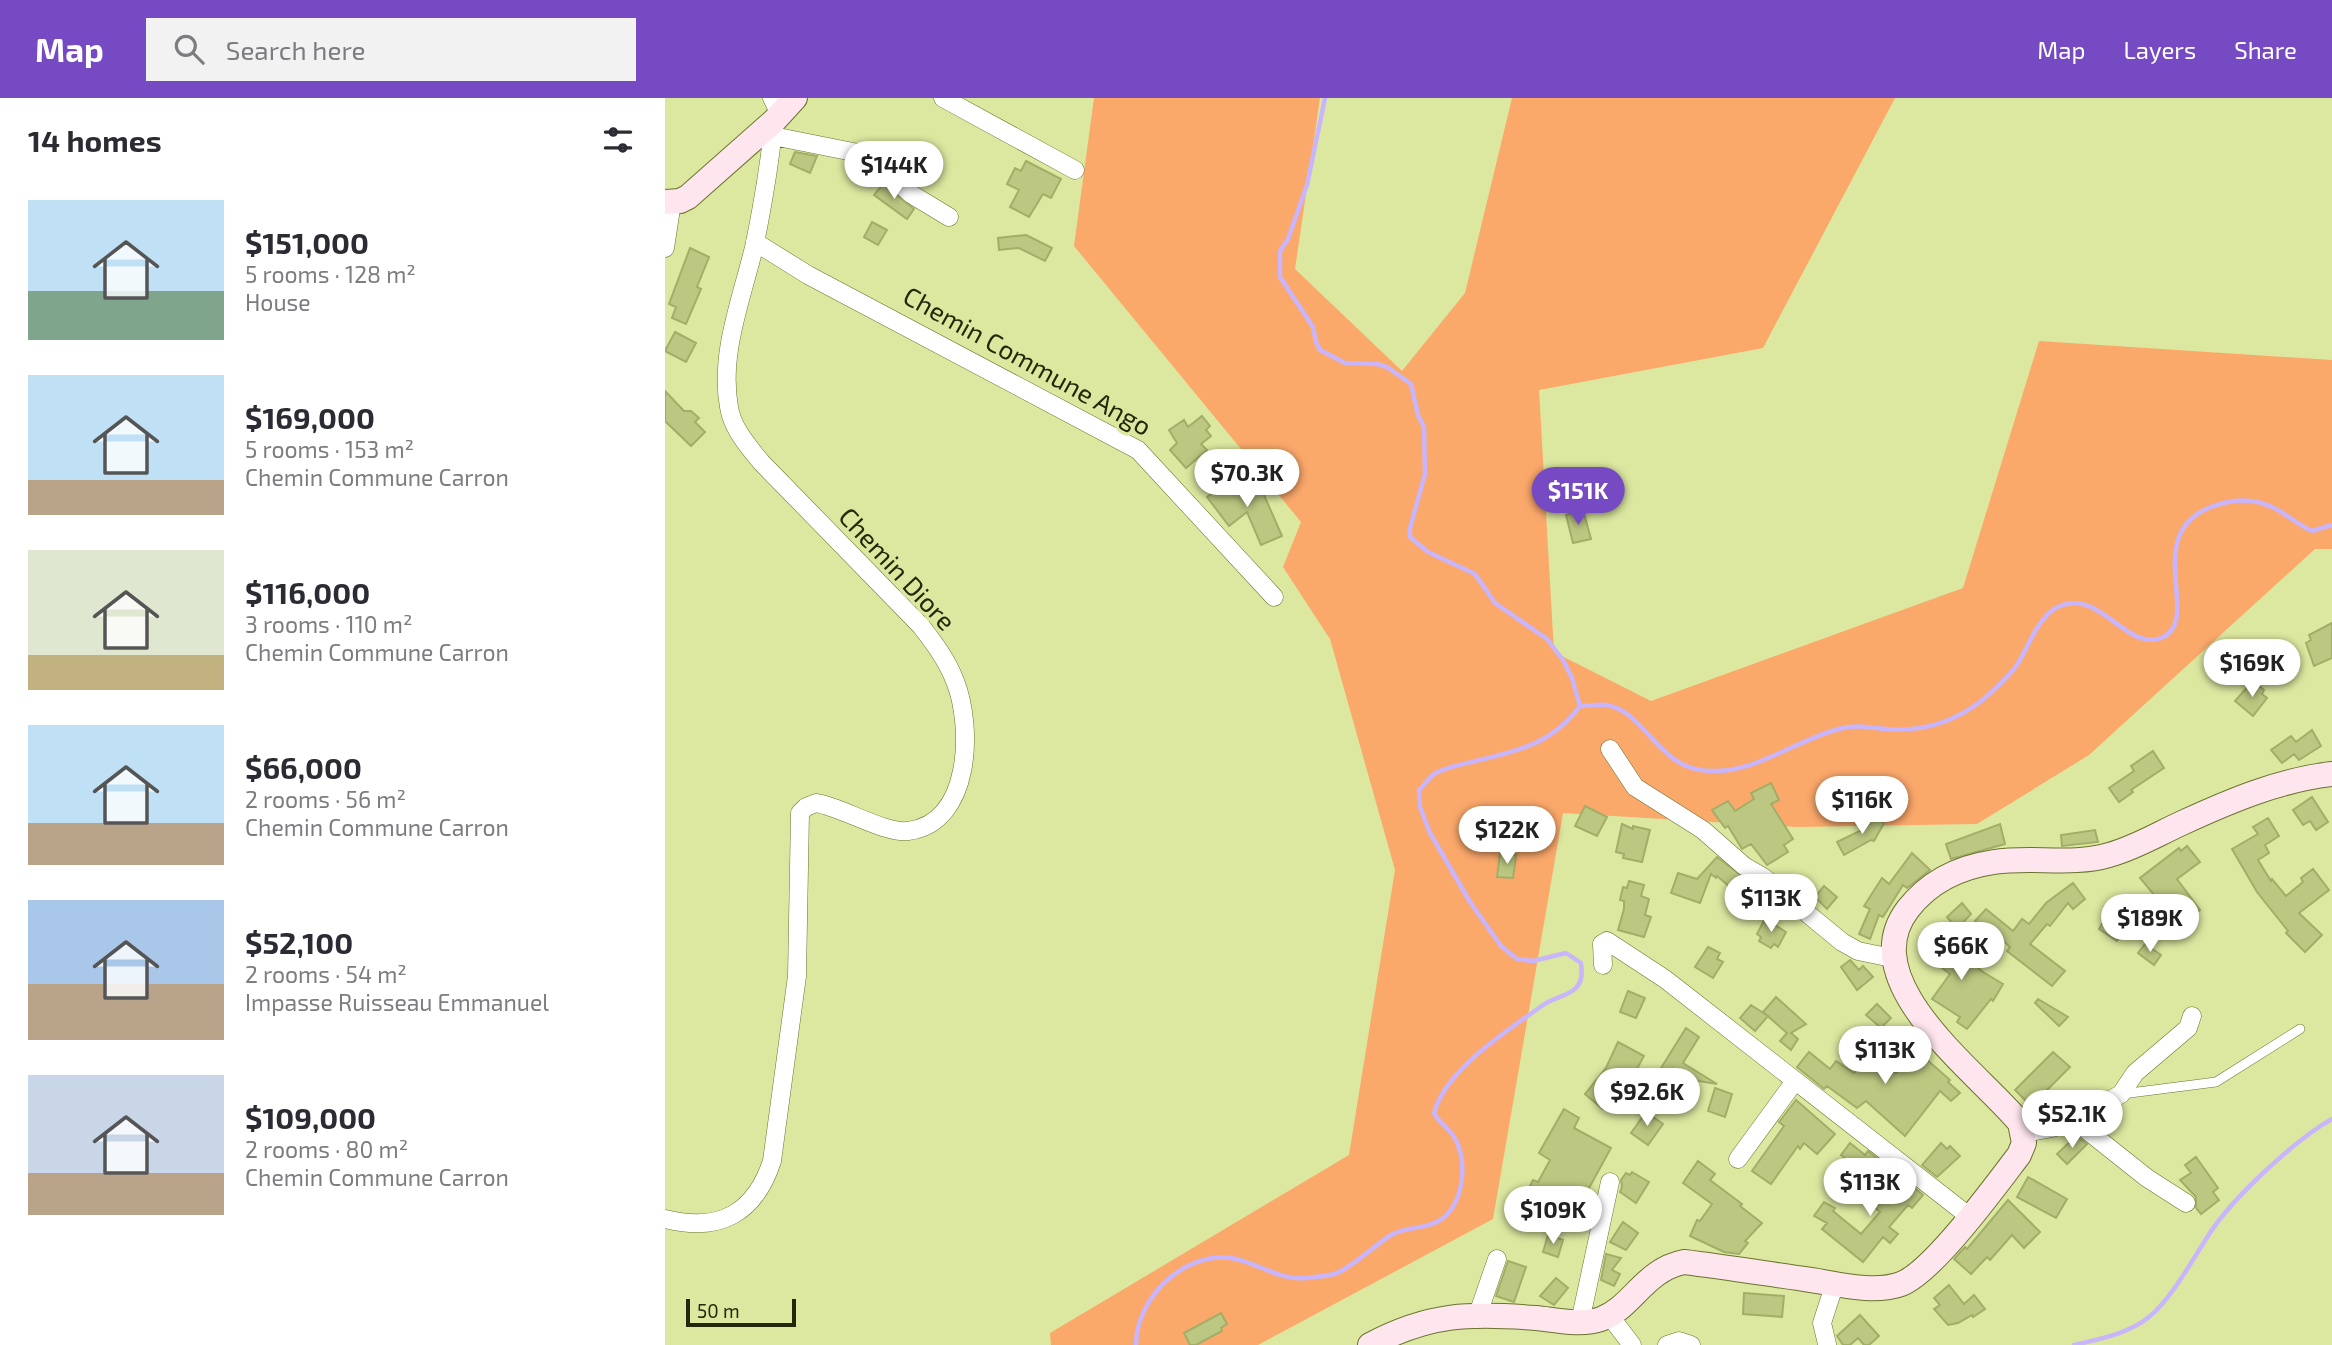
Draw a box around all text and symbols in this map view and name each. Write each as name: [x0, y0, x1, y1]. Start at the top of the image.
search box: [146, 18, 636, 81]
text: Map: [35, 29, 104, 69]
icon: search: [170, 30, 208, 68]
text: Search here: [226, 34, 365, 65]
text: Map: [2037, 35, 2085, 64]
text: Layers: [2123, 35, 2196, 64]
text: Share: [2234, 35, 2297, 64]
icon: filters: [599, 121, 637, 159]
text: 14 homes: [28, 122, 162, 158]
pin: $144K: [845, 141, 943, 201]
text: $144K: [860, 150, 928, 178]
text: $151,000: [245, 224, 369, 260]
icon: home: [84, 228, 168, 312]
text: 5 rooms · 128 m²: [245, 260, 416, 288]
street label: Chemin Commune Ango: [899, 279, 1157, 441]
text: House: [245, 288, 311, 316]
text: $169,000: [245, 399, 375, 435]
icon: home: [84, 403, 168, 487]
text: 5 rooms · 153 m²: [245, 435, 414, 463]
pin: $70.3K: [1190, 450, 1304, 509]
text: $70.3K: [1210, 458, 1284, 486]
text: Chemin Commune Carron: [245, 463, 509, 491]
pin: $151K: [1529, 468, 1627, 527]
text: $151K: [1548, 476, 1608, 504]
street label: Chemin Diore: [833, 500, 963, 636]
text: $116,000: [245, 574, 370, 610]
icon: home: [84, 578, 168, 662]
text: 3 rooms · 110 m²: [245, 610, 412, 638]
text: Chemin Commune Carron: [245, 638, 509, 666]
pin: $169K: [2203, 640, 2301, 699]
text: $169K: [2220, 648, 2285, 676]
text: $66,000: [245, 749, 362, 785]
icon: home: [84, 753, 168, 837]
pin: $116K: [1813, 776, 1911, 836]
text: 2 rooms · 56 m²: [245, 785, 406, 813]
text: $116K: [1831, 785, 1893, 813]
pin: $122K: [1458, 806, 1556, 866]
text: Chemin Commune Carron: [245, 813, 509, 841]
text: $122K: [1475, 815, 1539, 843]
pin: $113K: [1722, 874, 1820, 934]
text: $113K: [1741, 883, 1801, 911]
pin: $189K: [2101, 894, 2199, 954]
text: $189K: [2117, 903, 2183, 931]
pin: $66K: [1920, 922, 2002, 982]
text: $52,100: [245, 924, 353, 960]
icon: home: [84, 928, 168, 1012]
text: $66K: [1933, 931, 1989, 959]
text: 2 rooms · 54 m²: [245, 960, 407, 988]
text: Impasse Ruisseau Emmanuel: [245, 988, 549, 1016]
pin: $113K: [1836, 1026, 1934, 1086]
text: $113K: [1855, 1035, 1915, 1063]
pin: $92.6K: [1590, 1068, 1704, 1128]
text: $92.6K: [1610, 1077, 1684, 1105]
pin: $52.1K: [2015, 1090, 2129, 1150]
text: $109,000: [245, 1099, 376, 1135]
text: $52.1K: [2038, 1099, 2106, 1127]
icon: home: [84, 1103, 168, 1187]
text: 2 rooms · 80 m²: [245, 1135, 408, 1163]
pin: $113K: [1821, 1158, 1919, 1218]
text: Chemin Commune Carron: [245, 1163, 509, 1191]
text: $113K: [1840, 1167, 1900, 1195]
pin: $109K: [1504, 1186, 1602, 1246]
text: $109K: [1520, 1195, 1586, 1223]
scale bar: [686, 1296, 796, 1328]
text: 50 m: [697, 1299, 740, 1322]

